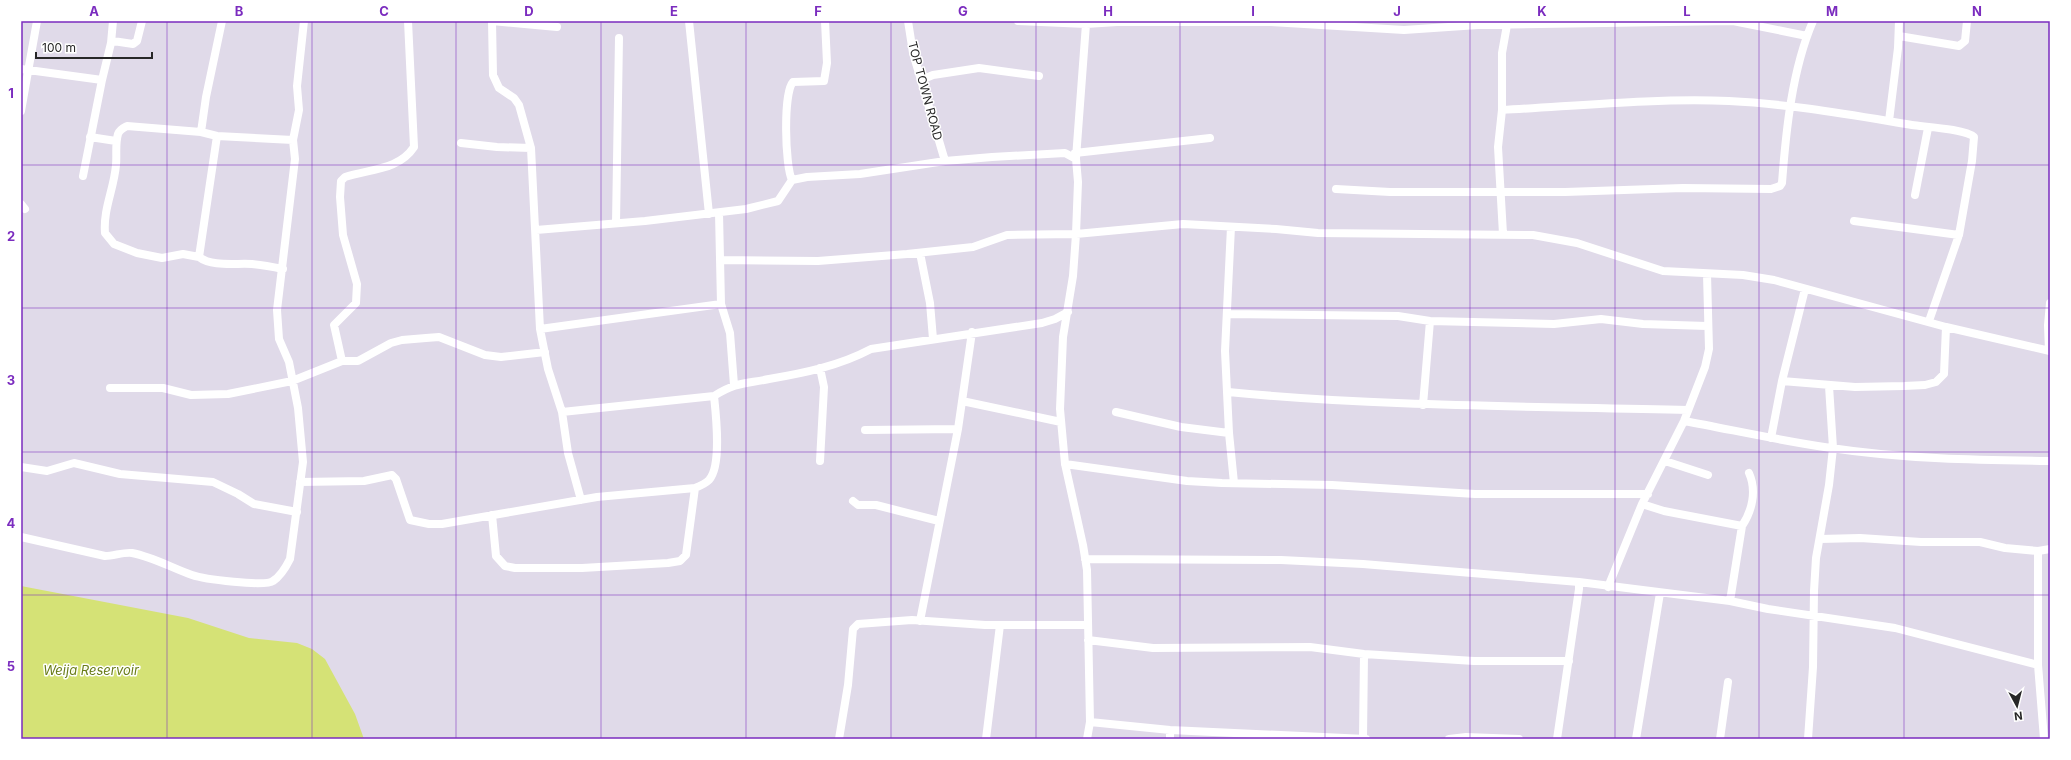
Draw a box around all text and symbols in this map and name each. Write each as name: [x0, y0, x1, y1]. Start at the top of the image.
text: A: [89, 3, 99, 19]
text: B: [235, 3, 244, 19]
text: C: [379, 3, 389, 19]
text: D: [524, 3, 534, 19]
text: E: [670, 3, 678, 19]
text: F: [814, 3, 822, 19]
text: G: [958, 3, 968, 19]
text: H: [1103, 3, 1113, 19]
text: I: [1251, 3, 1255, 19]
text: J: [1393, 3, 1401, 19]
text: K: [1537, 3, 1547, 19]
text: L: [1683, 3, 1691, 19]
text: M: [1826, 3, 1838, 19]
text: N: [1972, 3, 1982, 19]
scale bar: [36, 34, 152, 60]
text: 100 m: [42, 40, 76, 55]
street label: TOP TOWN ROAD: [905, 40, 946, 142]
text: 1: [8, 85, 14, 101]
text: 2: [7, 228, 15, 244]
text: 3: [7, 372, 15, 388]
text: 4: [7, 515, 16, 531]
text: 5: [7, 658, 15, 674]
water label: Weija Reservoir: [43, 662, 140, 678]
north arrow: [1997, 686, 2037, 726]
text: N: [2013, 708, 2023, 723]

